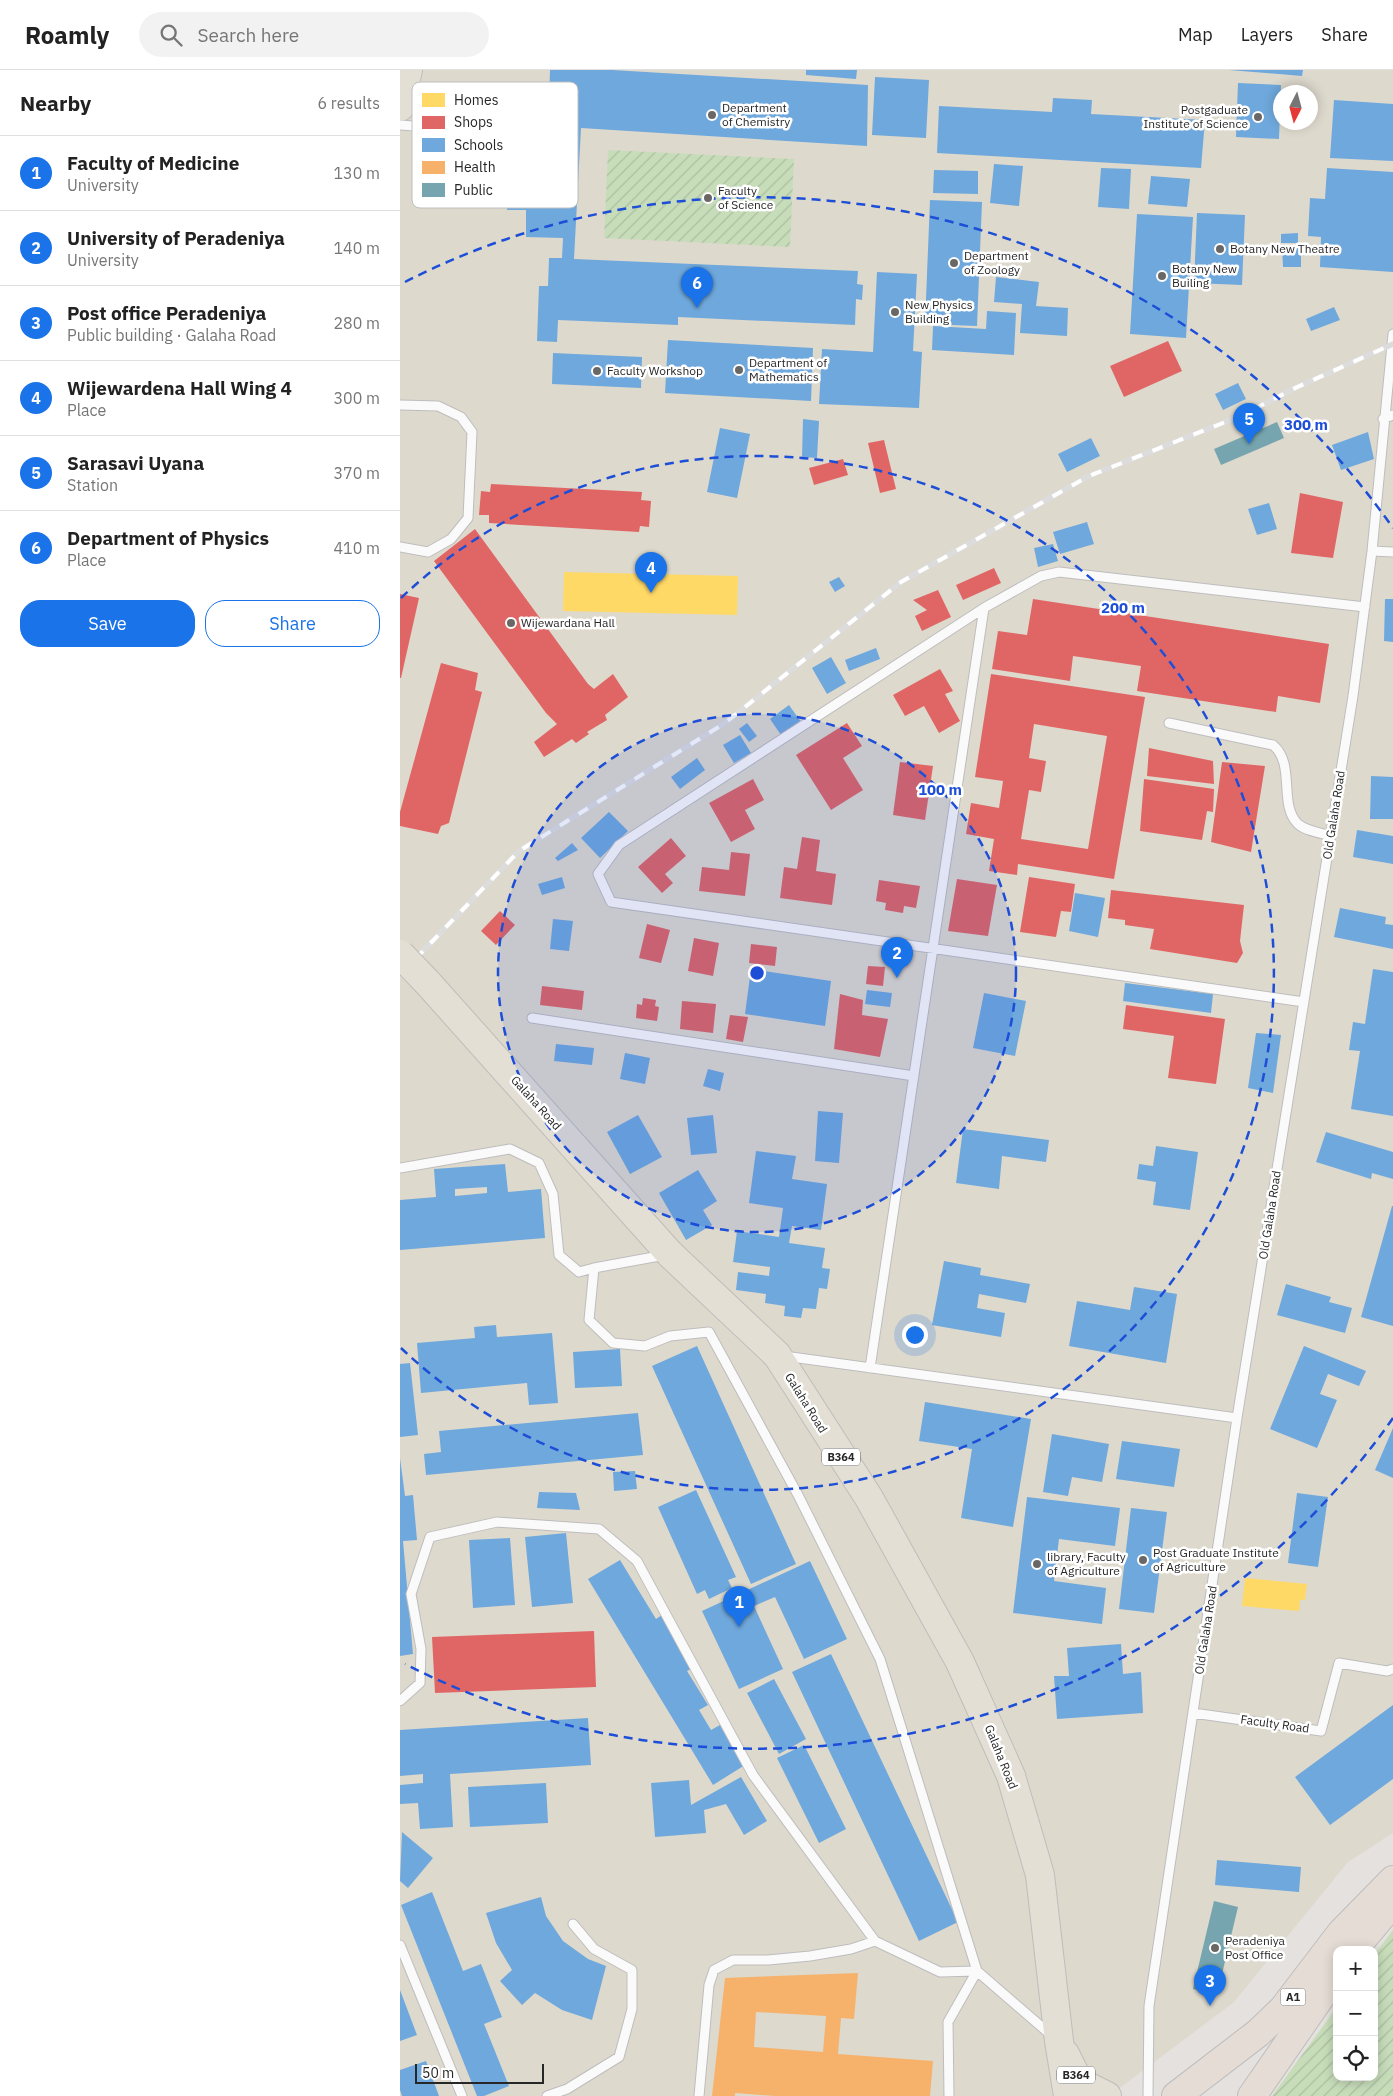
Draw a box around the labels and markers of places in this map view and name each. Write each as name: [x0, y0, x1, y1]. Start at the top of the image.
place label: Department of Chemistry: [722, 100, 790, 129]
place label: Postgaduate Institute of Science: [1143, 102, 1248, 131]
marker: Department of Chemistry: [706, 109, 718, 121]
marker: Postgaduate Institute of Science: [1252, 111, 1264, 123]
place label: Faculty of Science: [718, 183, 774, 212]
marker: Faculty of Science: [702, 192, 714, 204]
place label: Botany New Theatre: [1230, 241, 1340, 256]
marker: Botany New Theatre: [1214, 243, 1226, 255]
place label: Department of Zoology: [964, 248, 1029, 277]
marker: Department of Zoology: [948, 257, 960, 269]
place label: Botany New Builing: [1172, 261, 1237, 290]
pin: 6: [681, 267, 713, 308]
marker: Botany New Builing: [1156, 270, 1168, 282]
place label: New Physics Building: [905, 297, 973, 326]
marker: New Physics Building: [889, 306, 901, 318]
place label: Department of Mathematics: [749, 355, 827, 384]
place label: Faculty Workshop: [607, 363, 703, 378]
marker: Department of Mathematics: [733, 364, 745, 376]
marker: Faculty Workshop: [591, 365, 603, 377]
pin: 5: [1233, 403, 1265, 444]
pin: 4: [635, 552, 667, 593]
place label: Wijewardana Hall: [521, 615, 615, 630]
marker: Wijewardana Hall: [505, 617, 517, 629]
pin: 2: [881, 937, 913, 978]
centre of rings: [748, 964, 766, 982]
place label: Post Graduate Institute of Agriculture: [1153, 1545, 1279, 1574]
place label: library, Faculty of Agriculture: [1047, 1549, 1126, 1578]
marker: Post Graduate Institute of Agriculture: [1137, 1554, 1149, 1566]
marker: library, Faculty of Agriculture: [1031, 1558, 1043, 1570]
pin: 1: [723, 1586, 755, 1627]
place label: Peradeniya Post Office: [1225, 1933, 1286, 1962]
marker: Peradeniya Post Office: [1209, 1942, 1221, 1954]
pin: 3: [1194, 1965, 1226, 2006]

